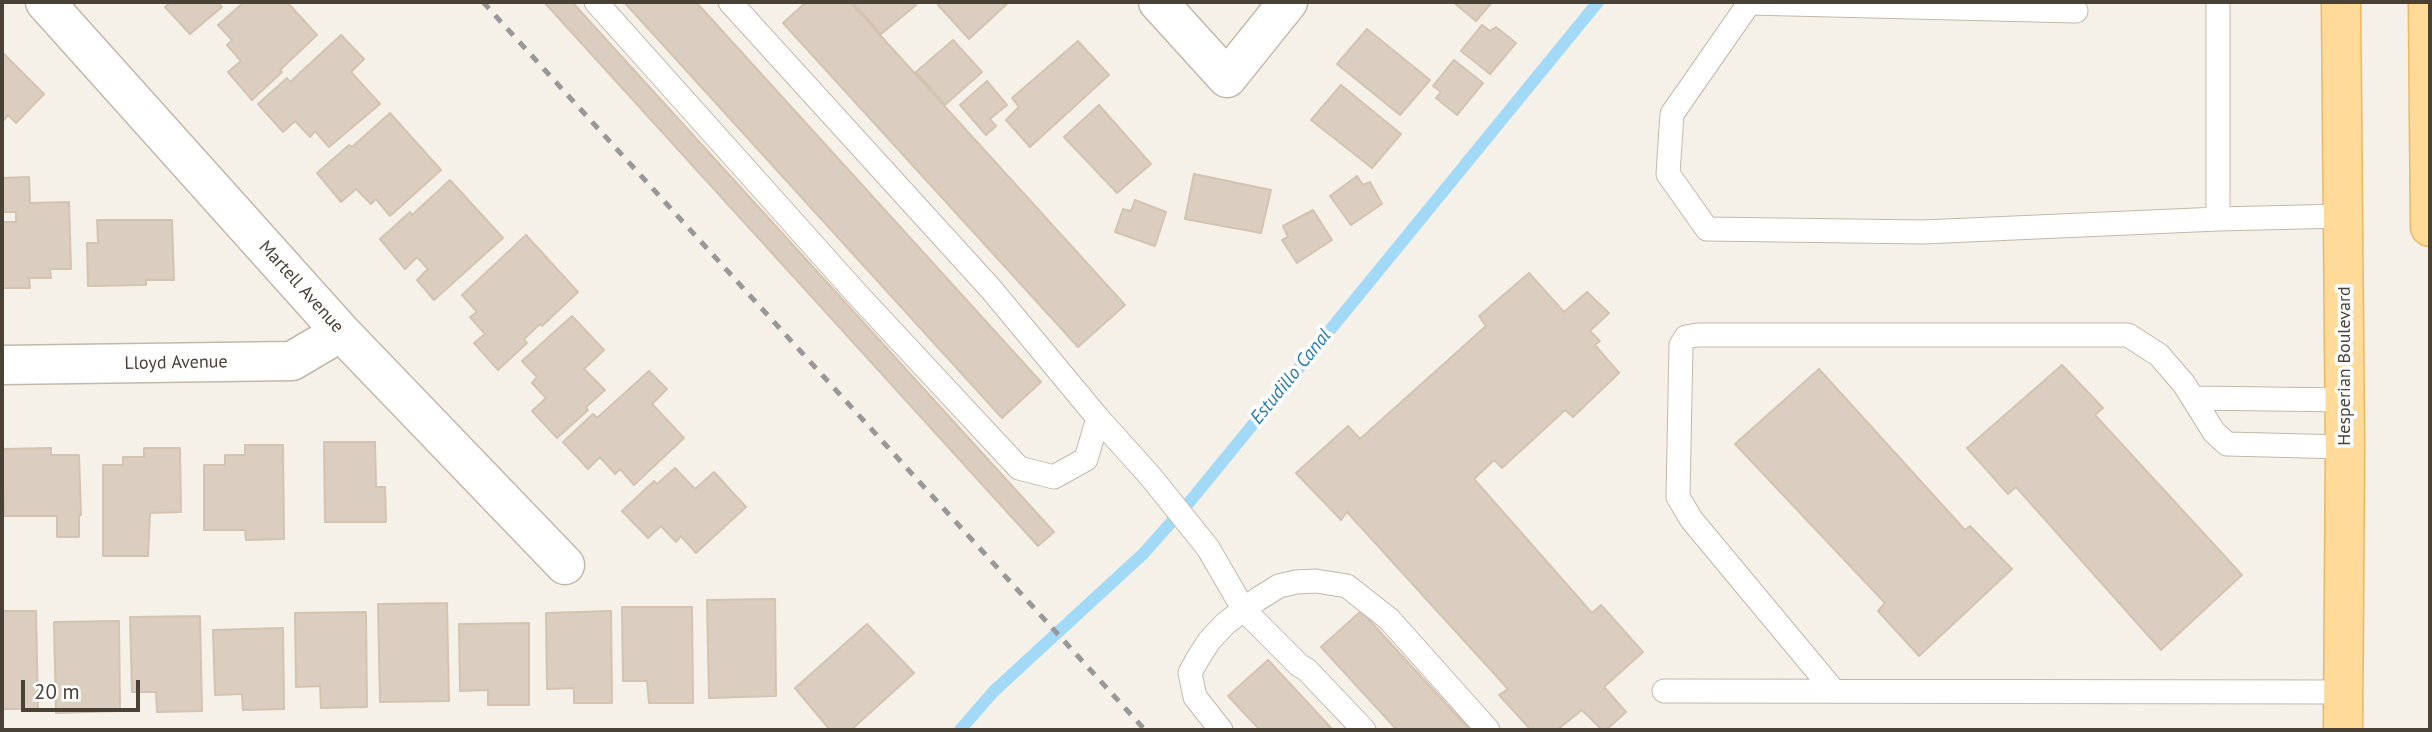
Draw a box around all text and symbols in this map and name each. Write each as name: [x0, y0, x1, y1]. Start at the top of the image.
street label: Martell Avenue: [254, 237, 348, 337]
street label: Hesperian Boulevard: [2334, 286, 2356, 446]
water label: Estudillo Canal: [1246, 325, 1336, 429]
street label: Lloyd Avenue: [124, 351, 228, 375]
scale bar: [24, 666, 144, 710]
text: 20 m: [34, 678, 80, 705]

